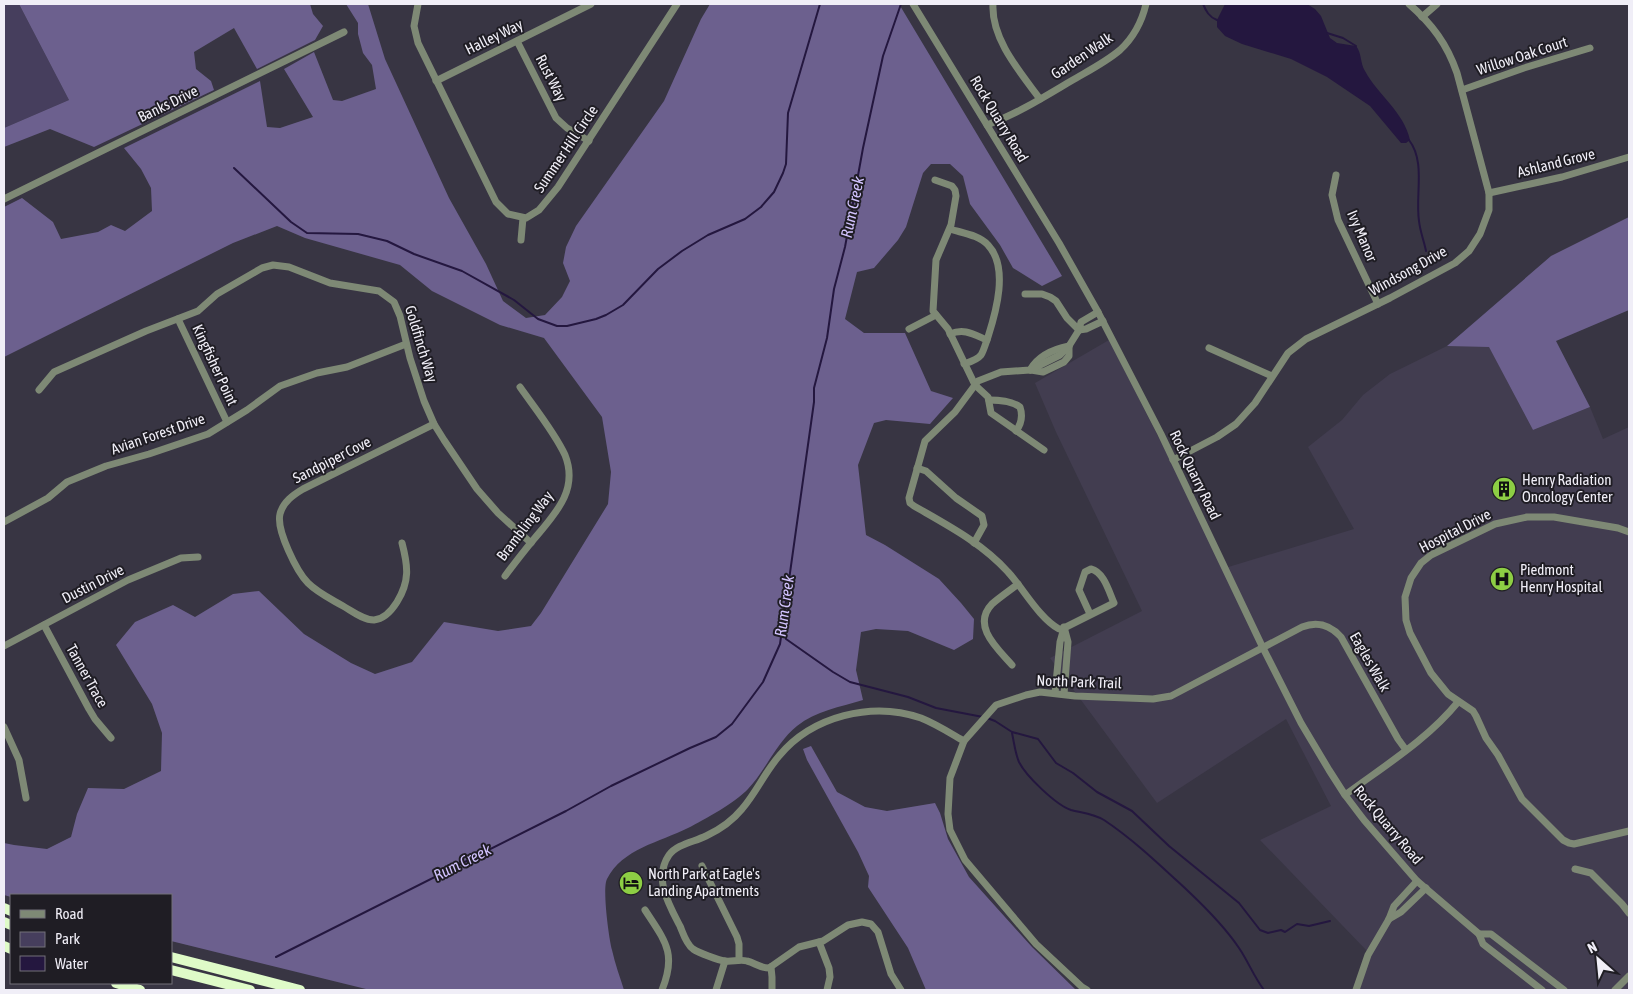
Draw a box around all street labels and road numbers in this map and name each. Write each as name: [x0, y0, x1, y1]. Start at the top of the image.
street label: Halley Way: [462, 15, 525, 58]
street label: Garden Walk: [1048, 29, 1116, 82]
street label: Willow Oak Court: [1474, 33, 1569, 78]
street label: Rust Way: [533, 52, 570, 104]
street label: Rock Quarry Road: [967, 73, 1032, 165]
street label: Banks Drive: [135, 82, 201, 125]
street label: Summer Hill Circle: [530, 102, 601, 196]
street label: Ashland Grove: [1515, 145, 1597, 180]
street label: Ivy Manor: [1344, 208, 1381, 265]
street label: Windsong Drive: [1366, 242, 1450, 299]
street label: Goldfinch Way: [402, 303, 441, 384]
street label: Kingfisher Point: [189, 322, 242, 408]
street label: Avian Forest Drive: [109, 409, 207, 458]
street label: Rock Quarry Road: [1166, 427, 1224, 522]
street label: Sandpiper Cove: [290, 433, 374, 486]
street label: Brambling Way: [493, 487, 556, 564]
street label: Hospital Drive: [1416, 505, 1494, 556]
street label: Dustin Drive: [59, 561, 127, 606]
street label: Eagles Walk: [1347, 629, 1394, 695]
street label: Tanner Trace: [63, 641, 112, 710]
street label: North Park Trail: [1036, 672, 1122, 691]
street label: Rock Quarry Road: [1351, 782, 1426, 867]

